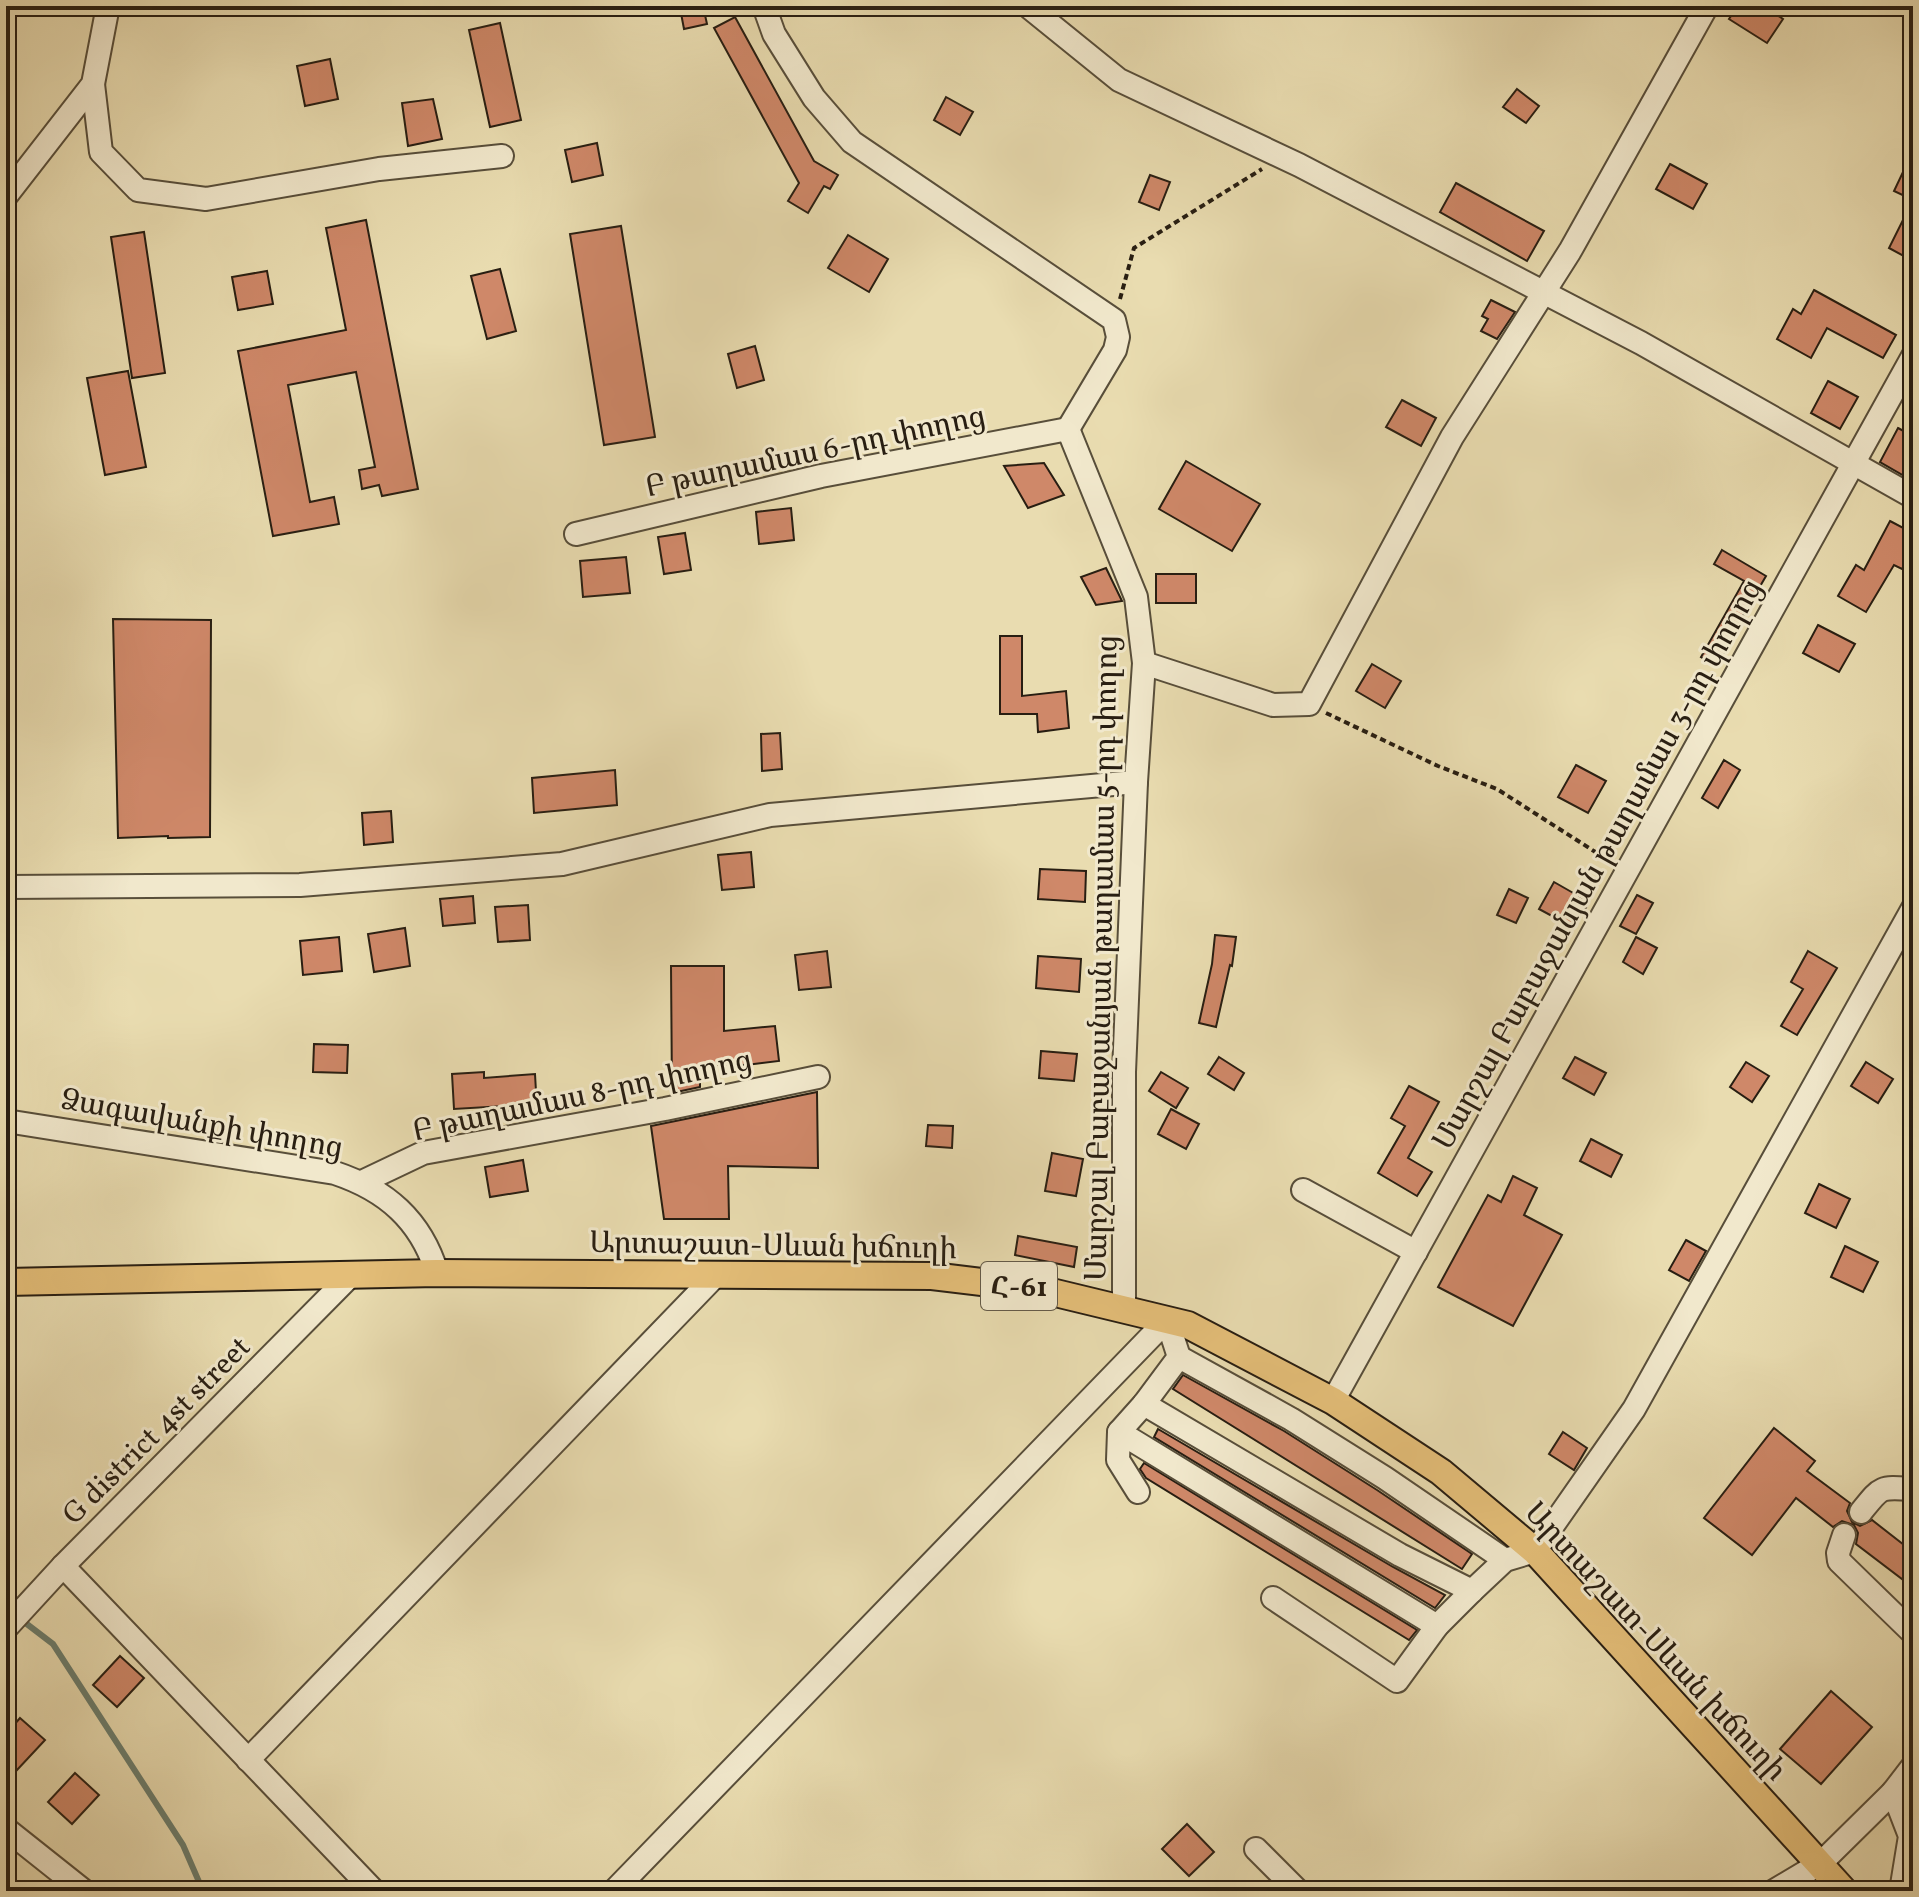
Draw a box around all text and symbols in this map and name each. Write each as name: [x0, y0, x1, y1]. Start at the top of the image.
street label: Բ թաղամաս 6-րդ փողոց: [641, 396, 989, 510]
street label: Մարշալ Բաբաջանյան թաղամաս 3-րդ փողոց: [1424, 572, 1774, 1158]
street label: Մարշալ Բաբաջանյան թաղամաս 5-րդ փողոց: [1076, 635, 1130, 1281]
street label: Բ թաղամաս 8-րդ փողոց: [409, 1040, 756, 1153]
street label: Ձագավանքի փողոց: [57, 1080, 346, 1170]
street label: Արտաշատ-Սևան խճուղի: [589, 1223, 957, 1271]
road number: Հ-61: [981, 1262, 1057, 1310]
street label: G district 4st street: [54, 1328, 261, 1535]
street label: Արտաշատ-Սևան խճուղի: [1514, 1494, 1795, 1791]

